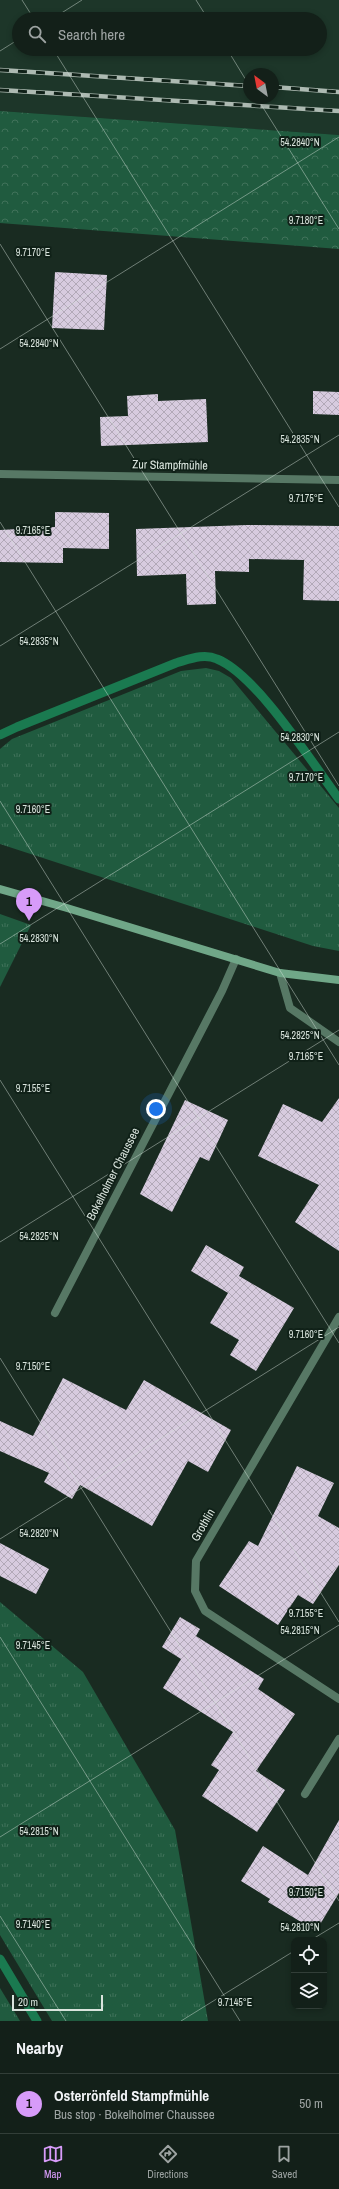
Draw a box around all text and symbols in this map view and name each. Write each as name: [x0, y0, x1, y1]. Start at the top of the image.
search box: [12, 12, 327, 56]
icon: search: [26, 23, 48, 45]
text: Search here: [58, 24, 125, 45]
north arrow: [243, 68, 279, 104]
text: 54.2840°N: [280, 136, 320, 149]
text: 9.7180°E: [289, 214, 323, 227]
text: 9.7170°E: [16, 246, 50, 259]
text: 54.2840°N: [19, 337, 59, 350]
text: 54.2835°N: [280, 433, 320, 446]
street label: Zur Stampfmühle: [132, 456, 208, 474]
text: 9.7175°E: [289, 492, 323, 505]
text: 9.7165°E: [16, 524, 50, 537]
text: 54.2835°N: [19, 635, 59, 648]
text: 54.2830°N: [280, 731, 320, 744]
text: 9.7170°E: [289, 771, 323, 784]
text: 9.7160°E: [16, 803, 50, 816]
pin: 1: [16, 888, 42, 921]
text: 54.2830°N: [19, 932, 59, 945]
text: 54.2825°N: [280, 1029, 320, 1042]
text: 9.7165°E: [289, 1050, 323, 1063]
text: 9.7155°E: [16, 1082, 50, 1095]
your location: [146, 1099, 166, 1119]
street label: Bokelholmer Chaussee: [83, 1125, 143, 1223]
text: 54.2825°N: [19, 1230, 59, 1243]
text: 9.7160°E: [289, 1328, 323, 1341]
text: 9.7150°E: [16, 1360, 50, 1373]
street label: Grothlin: [187, 1506, 219, 1544]
text: 54.2820°N: [19, 1527, 59, 1540]
text: 9.7155°E: [289, 1607, 323, 1620]
text: 54.2815°N: [280, 1624, 320, 1637]
text: 9.7145°E: [16, 1639, 50, 1652]
text: 54.2815°N: [19, 1825, 59, 1838]
text: 9.7150°E: [289, 1886, 323, 1899]
text: 9.7140°E: [16, 1918, 50, 1931]
text: 54.2810°N: [280, 1921, 320, 1934]
map controls: [291, 1937, 327, 2009]
button: locate: [291, 1937, 327, 1973]
button: layers: [291, 1973, 327, 2009]
scale bar: [12, 1993, 103, 2012]
text: 20 m: [18, 1995, 38, 2009]
text: 9.7145°E: [218, 1996, 252, 2009]
text: Nearby: [16, 2036, 63, 2059]
text: Osterrönfeld Stampfmühle: [54, 2085, 209, 2106]
text: 1: [26, 2095, 32, 2112]
text: 50 m: [299, 2095, 323, 2112]
text: Bus stop · Bokelholmer Chaussee: [54, 2106, 215, 2123]
tab: Map: [42, 2143, 64, 2181]
tab: Directions: [147, 2143, 188, 2181]
tab: Saved: [272, 2143, 297, 2181]

